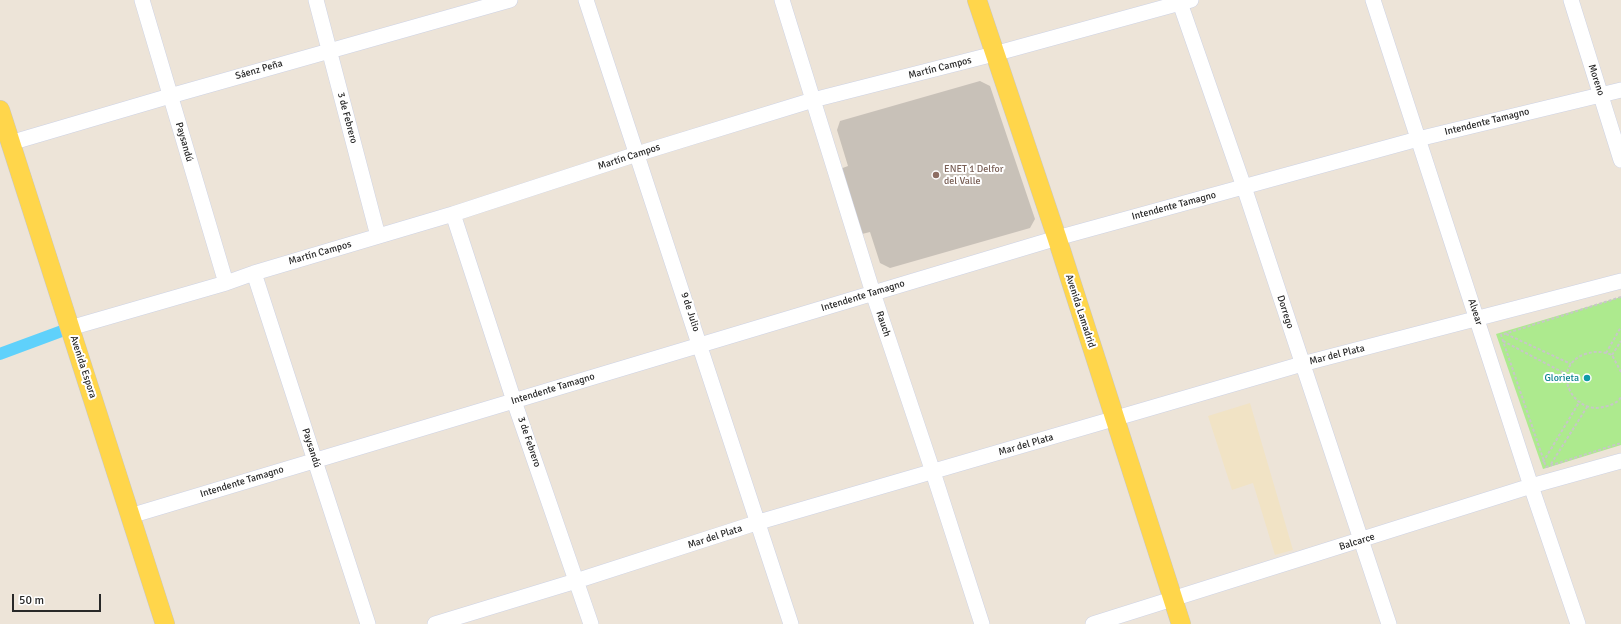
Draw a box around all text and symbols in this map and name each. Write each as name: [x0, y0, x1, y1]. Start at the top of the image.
street label: Martín Campos: [907, 54, 973, 82]
street label: Sáenz Peña: [234, 58, 284, 82]
street label: Moreno: [1585, 63, 1607, 97]
street label: 3 de Febrero: [334, 91, 360, 145]
street label: Intendente Tamagno: [1443, 106, 1531, 138]
street label: Paysandú: [173, 121, 195, 163]
street label: Martín Campos: [596, 141, 662, 173]
place label: ENET 1 Delfor del Valle: [944, 163, 1003, 186]
marker: ENET 1 Delfor del Valle: [931, 170, 941, 180]
street label: Intendente Tamagno: [1131, 189, 1217, 223]
street label: Martín Campos: [287, 238, 353, 268]
street label: Avenida Lamadrid: [1062, 273, 1098, 349]
street label: Intendente Tamagno: [820, 278, 906, 314]
street label: 9 de Julio: [678, 291, 702, 333]
street label: Dorrego: [1274, 294, 1296, 330]
street label: Alvear: [1465, 297, 1485, 327]
street label: Rauch: [873, 309, 893, 339]
street label: Avenida Espora: [67, 334, 99, 400]
street label: Mar del Plata: [1308, 342, 1366, 368]
street label: Intendente Tamagno: [510, 371, 596, 407]
place label: Glorieta: [1544, 372, 1579, 384]
marker: Glorieta: [1582, 373, 1592, 383]
street label: 3 de Febrero: [515, 415, 543, 469]
street label: Paysandú: [299, 427, 323, 469]
street label: Mar del Plata: [997, 431, 1055, 459]
street label: Intendente Tamagno: [199, 464, 285, 500]
street label: Mar del Plata: [686, 523, 744, 551]
street label: Balcarce: [1338, 531, 1376, 553]
scale bar: [14, 586, 103, 612]
text: 50 m: [19, 593, 44, 608]

